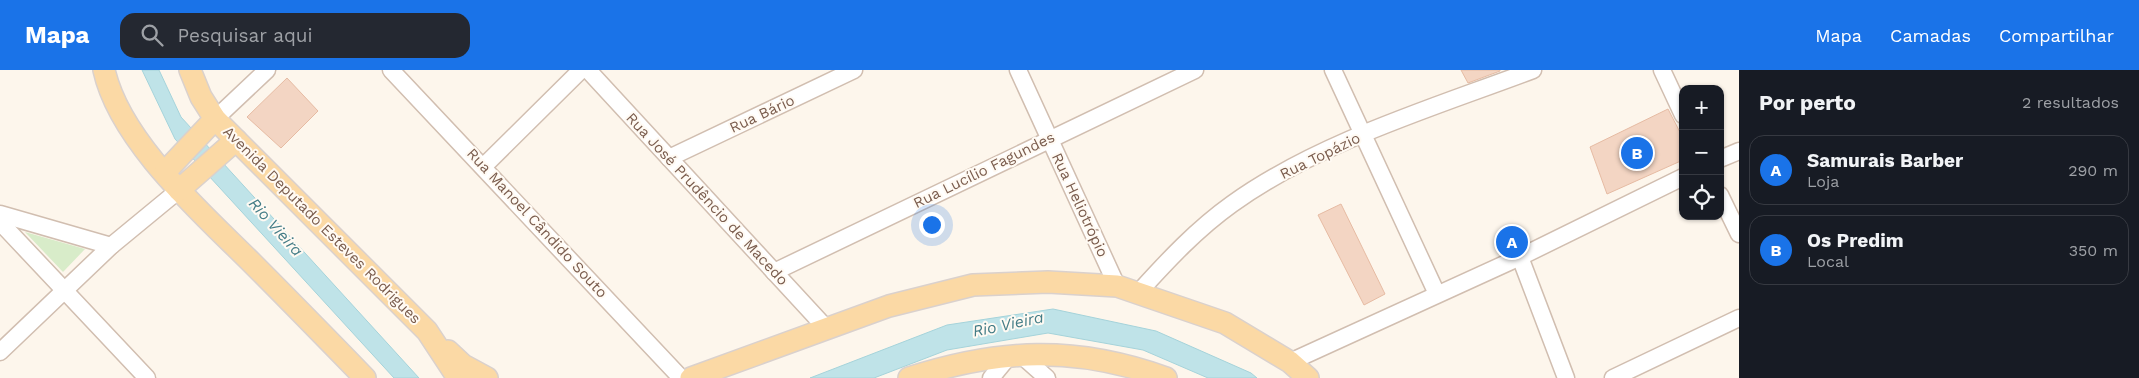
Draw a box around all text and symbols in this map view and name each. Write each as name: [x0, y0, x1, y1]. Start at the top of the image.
search box: [120, 13, 470, 58]
text: Mapa: [25, 21, 90, 49]
icon: search: [138, 21, 166, 49]
text: Pesquisar aqui: [178, 24, 313, 47]
text: Mapa: [1815, 25, 1862, 46]
text: Camadas: [1890, 25, 1971, 46]
text: Compartilhar: [1999, 25, 2114, 46]
map controls: [1679, 85, 1724, 220]
button: +: [1679, 85, 1724, 130]
text: Por perto: [1759, 90, 1856, 115]
street label: Rua Bário: [727, 91, 797, 137]
text: 2 resultados: [2022, 93, 2119, 112]
street label: Rua José Prudêncio de Macedo: [622, 109, 792, 289]
street label: Avenida Deputado Esteves Rodrigues: [219, 122, 425, 328]
street label: Rua Lucílio Fagundes: [910, 128, 1058, 212]
street label: Rua Topázio: [1277, 129, 1363, 183]
button: −: [1679, 130, 1724, 175]
pin: B: [1621, 134, 1653, 172]
street label: Rua Manoel Cândido Souto: [463, 145, 611, 301]
text: Samurais Barber: [1807, 149, 1963, 172]
street label: Rua Heliotrópio: [1048, 150, 1112, 260]
text: A: [1771, 161, 1781, 180]
text: 290 m: [2068, 161, 2118, 180]
text: Loja: [1807, 172, 1839, 191]
button: locate: [1679, 175, 1724, 220]
water label: Rio Vieira: [245, 194, 307, 260]
your location: [919, 212, 945, 238]
pin: A: [1496, 223, 1528, 261]
text: Os Predim: [1807, 229, 1904, 252]
text: B: [1771, 241, 1781, 260]
text: 350 m: [2069, 241, 2118, 260]
text: Local: [1807, 252, 1849, 271]
water label: Rio Vieira: [971, 307, 1045, 341]

